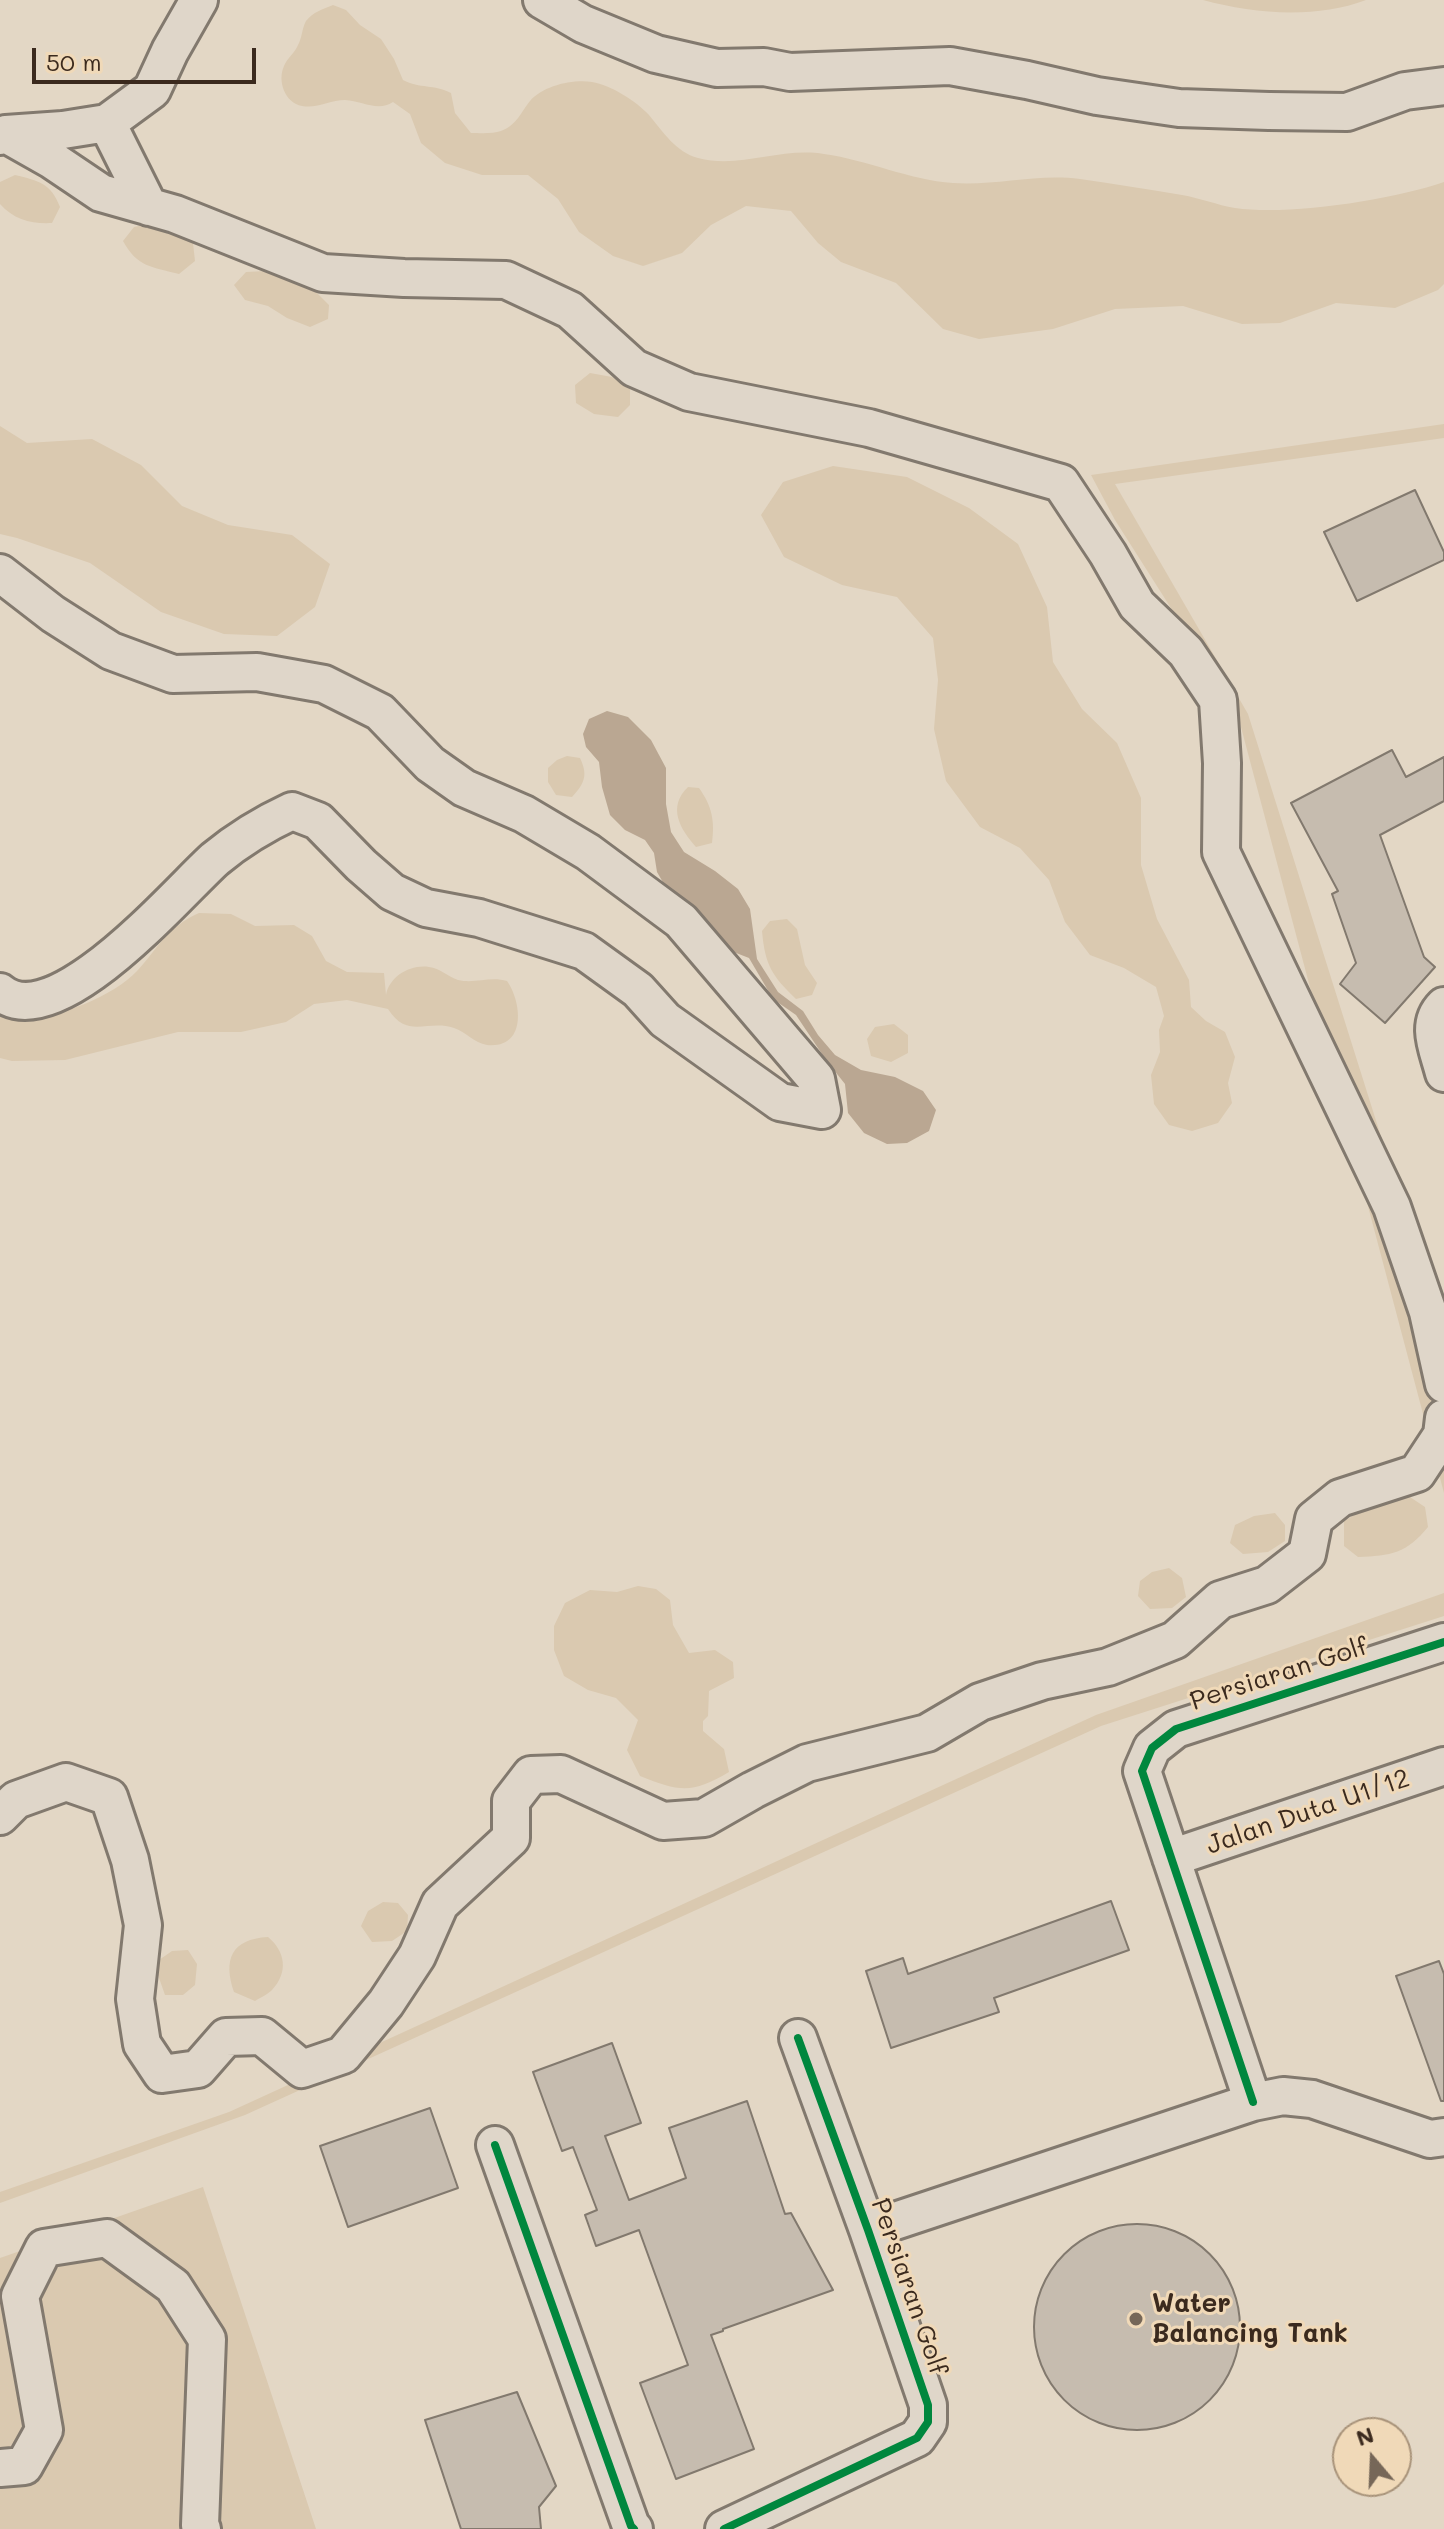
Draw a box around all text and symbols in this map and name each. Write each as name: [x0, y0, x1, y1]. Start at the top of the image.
scale bar: [36, 32, 260, 82]
text: 50 m: [46, 46, 102, 77]
street label: Persiaran Golf: [1186, 1631, 1372, 1717]
street label: Jalan Duta U1/12: [1202, 1763, 1414, 1861]
street label: Persiaran Golf: [864, 2194, 954, 2380]
place label: Water Balancing Tank: [1152, 2288, 1348, 2350]
marker: Water Balancing Tank: [1127, 2310, 1145, 2328]
north arrow: [1332, 2417, 1412, 2497]
text: N: [1352, 2419, 1377, 2452]

